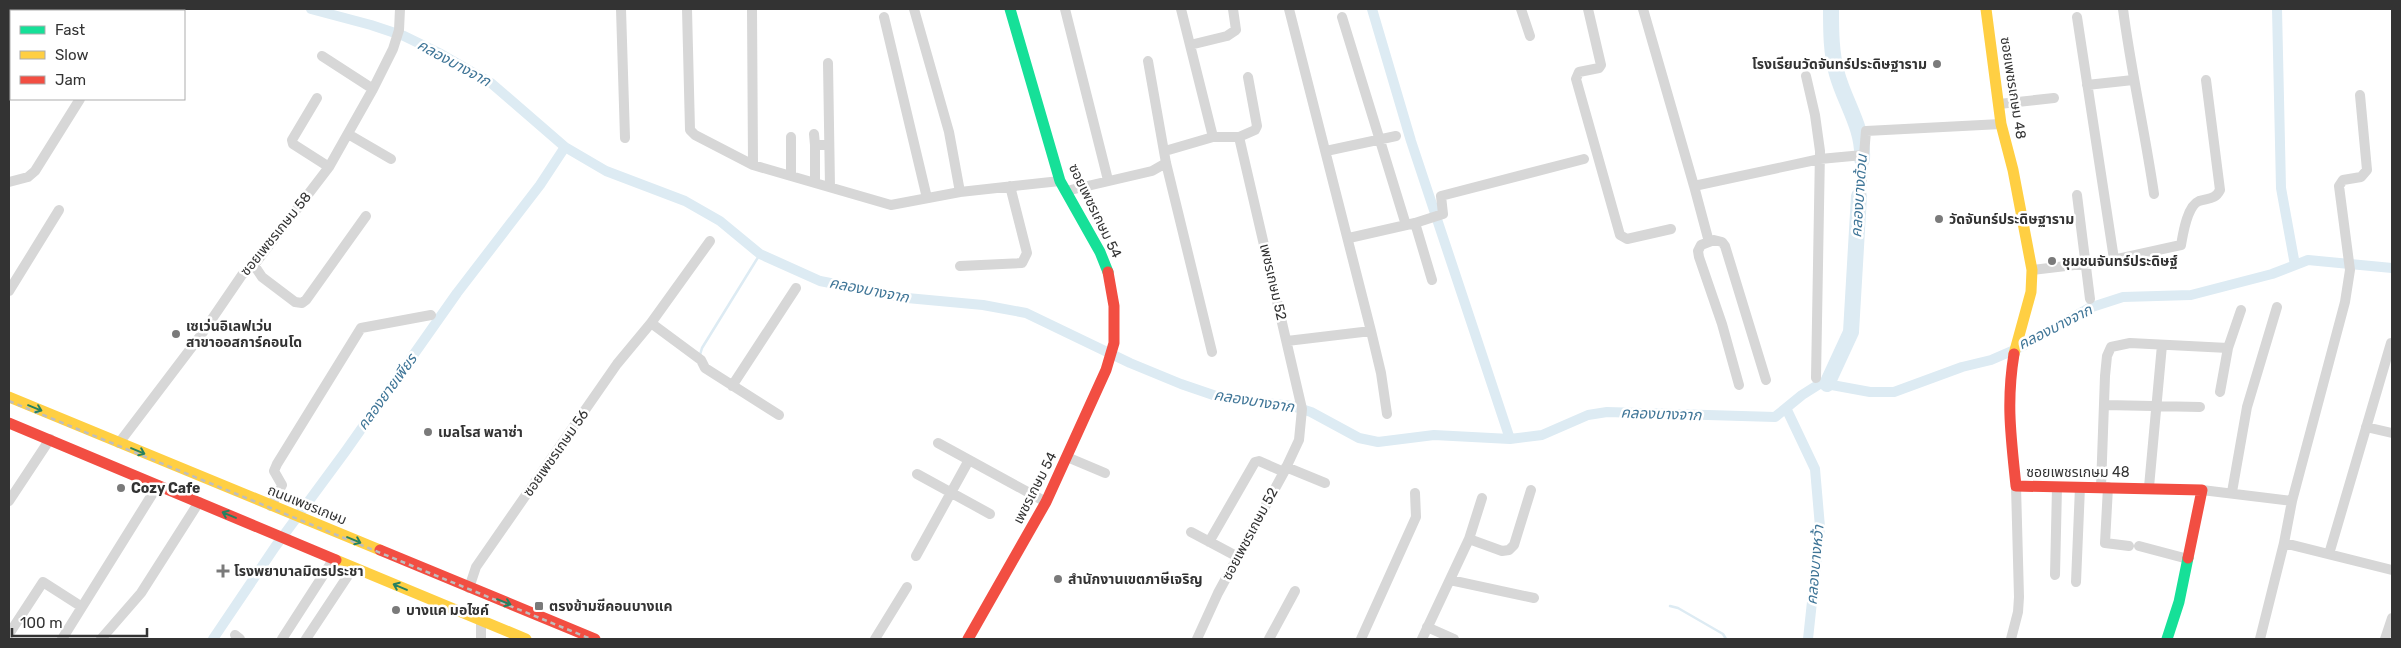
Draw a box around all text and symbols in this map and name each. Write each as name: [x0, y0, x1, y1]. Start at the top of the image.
legend: [10, 10, 185, 100]
text: Fast: [55, 21, 85, 39]
water label: คลองบางจาก: [414, 36, 495, 91]
street label: ซอยเพชรเกษม 48: [1997, 36, 2029, 140]
text: Slow: [55, 46, 88, 64]
place label: โรงเรียนวัดจันทร์ประดิษฐาราม: [1752, 56, 1927, 73]
marker: โรงเรียนวัดจันทร์ประดิษฐาราม: [1931, 58, 1943, 70]
text: Jam: [55, 71, 86, 89]
water label: คลองบางด้วน: [1847, 153, 1871, 238]
street label: ซอยเพชรเกษม 54: [1065, 161, 1125, 261]
street label: ซอยเพชรเกษม 58: [237, 189, 315, 279]
place label: วัดจันทร์ประดิษฐาราม: [1949, 211, 2074, 228]
marker: วัดจันทร์ประดิษฐาราม: [1933, 213, 1945, 225]
street label: เพชรเกษม 52: [1256, 242, 1290, 322]
place label: ชุมชนจันทร์ประดิษฐ์: [2062, 253, 2178, 270]
marker: ชุมชนจันทร์ประดิษฐ์: [2046, 255, 2058, 267]
water label: คลองบางจาก: [828, 273, 911, 307]
water label: คลองบางจาก: [2015, 300, 2096, 353]
place label: เซเว่นอิเลฟเว่น สาขาออสการ์คอนโด: [186, 318, 302, 351]
marker: เซเว่นอิเลฟเว่น สาขาออสการ์คอนโด: [170, 328, 182, 340]
water label: คลองยายเพียร: [354, 349, 421, 433]
water label: คลองบางจาก: [1213, 386, 1296, 416]
one-way arrow: [27, 404, 42, 413]
water label: คลองบางจาก: [1620, 404, 1703, 424]
street label: ซอยเพชรเกษม 56: [520, 406, 592, 500]
place label: เมลโรส พลาซ่า: [438, 424, 523, 441]
marker: เมลโรส พลาซ่า: [422, 426, 434, 438]
one-way arrow: [130, 447, 145, 456]
street label: เพชรเกษม 54: [1010, 449, 1061, 527]
street label: ซอยเพชรเกษม 48: [2026, 464, 2130, 481]
place label: Cozy Cafe: [131, 480, 200, 497]
street label: ถนนเพชรเกษม: [265, 481, 349, 529]
marker: Cozy Cafe: [115, 482, 127, 494]
street label: ซอยเพชรเกษม 52: [1218, 485, 1282, 583]
one-way arrow: [222, 509, 237, 519]
water label: คลองบางหว้า: [1803, 524, 1828, 606]
one-way arrow: [346, 535, 361, 545]
place label: โรงพยาบาลมิตรประชา: [234, 563, 364, 580]
marker: โรงพยาบาลมิตรประชา: [216, 564, 230, 578]
place label: สำนักงานเขตภาษีเจริญ: [1068, 571, 1203, 588]
marker: สำนักงานเขตภาษีเจริญ: [1052, 573, 1064, 585]
one-way arrow: [393, 582, 408, 592]
one-way arrow: [496, 598, 511, 608]
place label: ตรงข้ามซีคอนบางแค: [549, 598, 673, 615]
marker: ตรงข้ามซีคอนบางแค: [533, 600, 545, 612]
place label: บางแค มอไซค์: [406, 602, 489, 619]
marker: บางแค มอไซค์: [390, 604, 402, 616]
scale bar: [12, 606, 148, 638]
text: 100 m: [20, 614, 62, 632]

